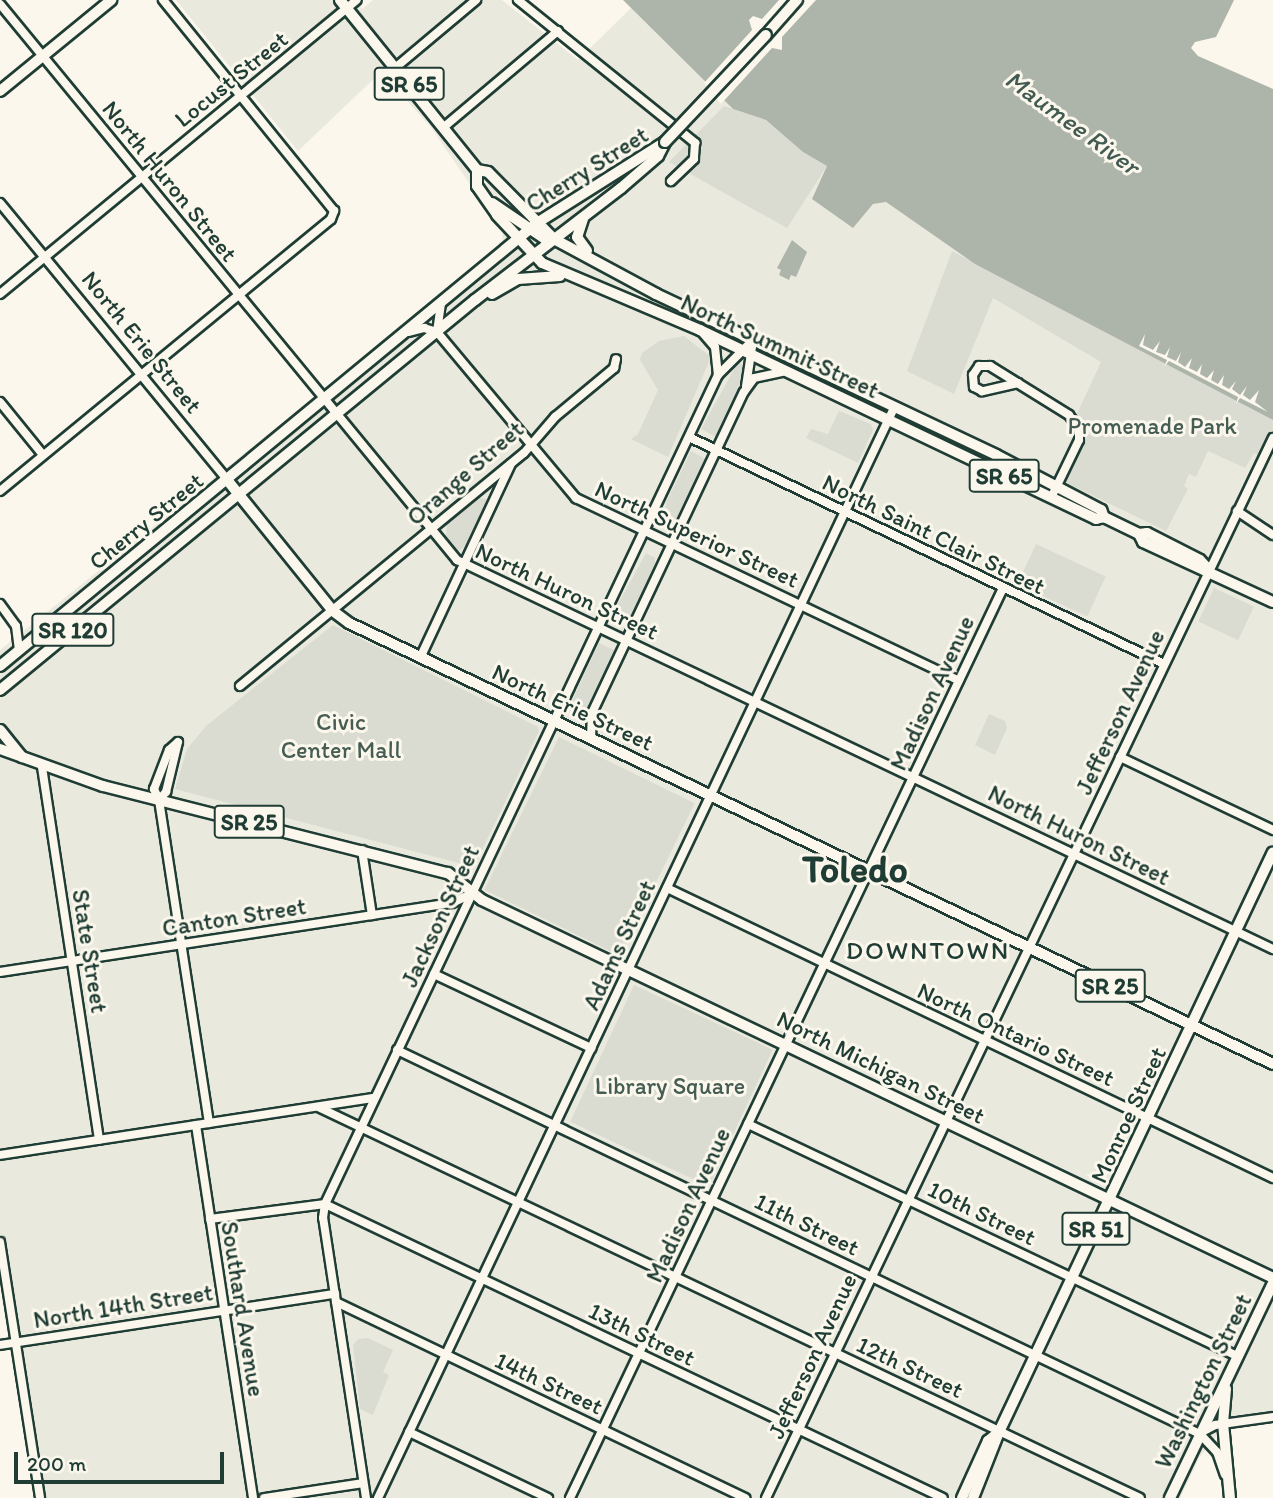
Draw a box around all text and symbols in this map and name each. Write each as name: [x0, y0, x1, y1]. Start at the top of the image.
street label: Locust Street: [169, 25, 293, 133]
road number: SR 65: [372, 64, 446, 104]
water label: Maumee River: [999, 64, 1145, 182]
street label: North Huron Street: [96, 95, 244, 267]
street label: Cherry Street: [521, 120, 653, 218]
street label: North Erie Street: [76, 265, 208, 419]
street label: North Summit Street: [676, 287, 884, 405]
park label: Promenade Park: [1067, 412, 1237, 440]
street label: Orange Street: [401, 415, 529, 531]
road number: SR 65: [967, 456, 1041, 496]
street label: Cherry Street: [83, 466, 209, 576]
street label: North Saint Clair Street: [818, 468, 1050, 600]
street label: North Superior Street: [590, 474, 804, 594]
street label: North Huron Street: [471, 536, 663, 646]
road number: SR 120: [31, 610, 115, 650]
street label: Madison Avenue: [884, 611, 980, 775]
street label: Jefferson Avenue: [1069, 625, 1171, 799]
street label: North Erie Street: [488, 657, 658, 757]
park label: Civic Center Mall: [281, 708, 401, 764]
street label: North Huron Street: [984, 779, 1174, 891]
road number: SR 25: [212, 802, 286, 842]
street label: Jackson Street: [395, 841, 485, 991]
district label: Toledo: [802, 847, 908, 893]
street label: Adams Street: [576, 875, 662, 1015]
street label: State Street: [66, 887, 114, 1015]
street label: Canton Street: [160, 891, 308, 943]
district label: DOWNTOWN: [847, 935, 1009, 967]
road number: SR 25: [1073, 967, 1147, 1006]
street label: North Ontario Street: [913, 976, 1119, 1092]
street label: North Michigan Street: [773, 1004, 989, 1130]
street label: Monroe Street: [1084, 1043, 1172, 1187]
park label: Library Square: [595, 1072, 745, 1100]
street label: Madison Avenue: [640, 1123, 736, 1287]
street label: 10th Street: [924, 1175, 1040, 1251]
street label: 11th Street: [750, 1186, 864, 1262]
road number: SR 51: [1061, 1210, 1131, 1248]
street label: Southard Avenue: [215, 1220, 271, 1398]
street label: Jefferson Avenue: [761, 1269, 863, 1443]
street label: North 14th Street: [31, 1278, 215, 1334]
street label: Washington Street: [1148, 1289, 1258, 1473]
street label: 13th Street: [584, 1296, 700, 1372]
street label: 12th Street: [852, 1330, 968, 1404]
street label: 14th Street: [490, 1346, 608, 1420]
scale bar: [18, 1438, 228, 1482]
text: 200 m: [27, 1451, 86, 1476]

